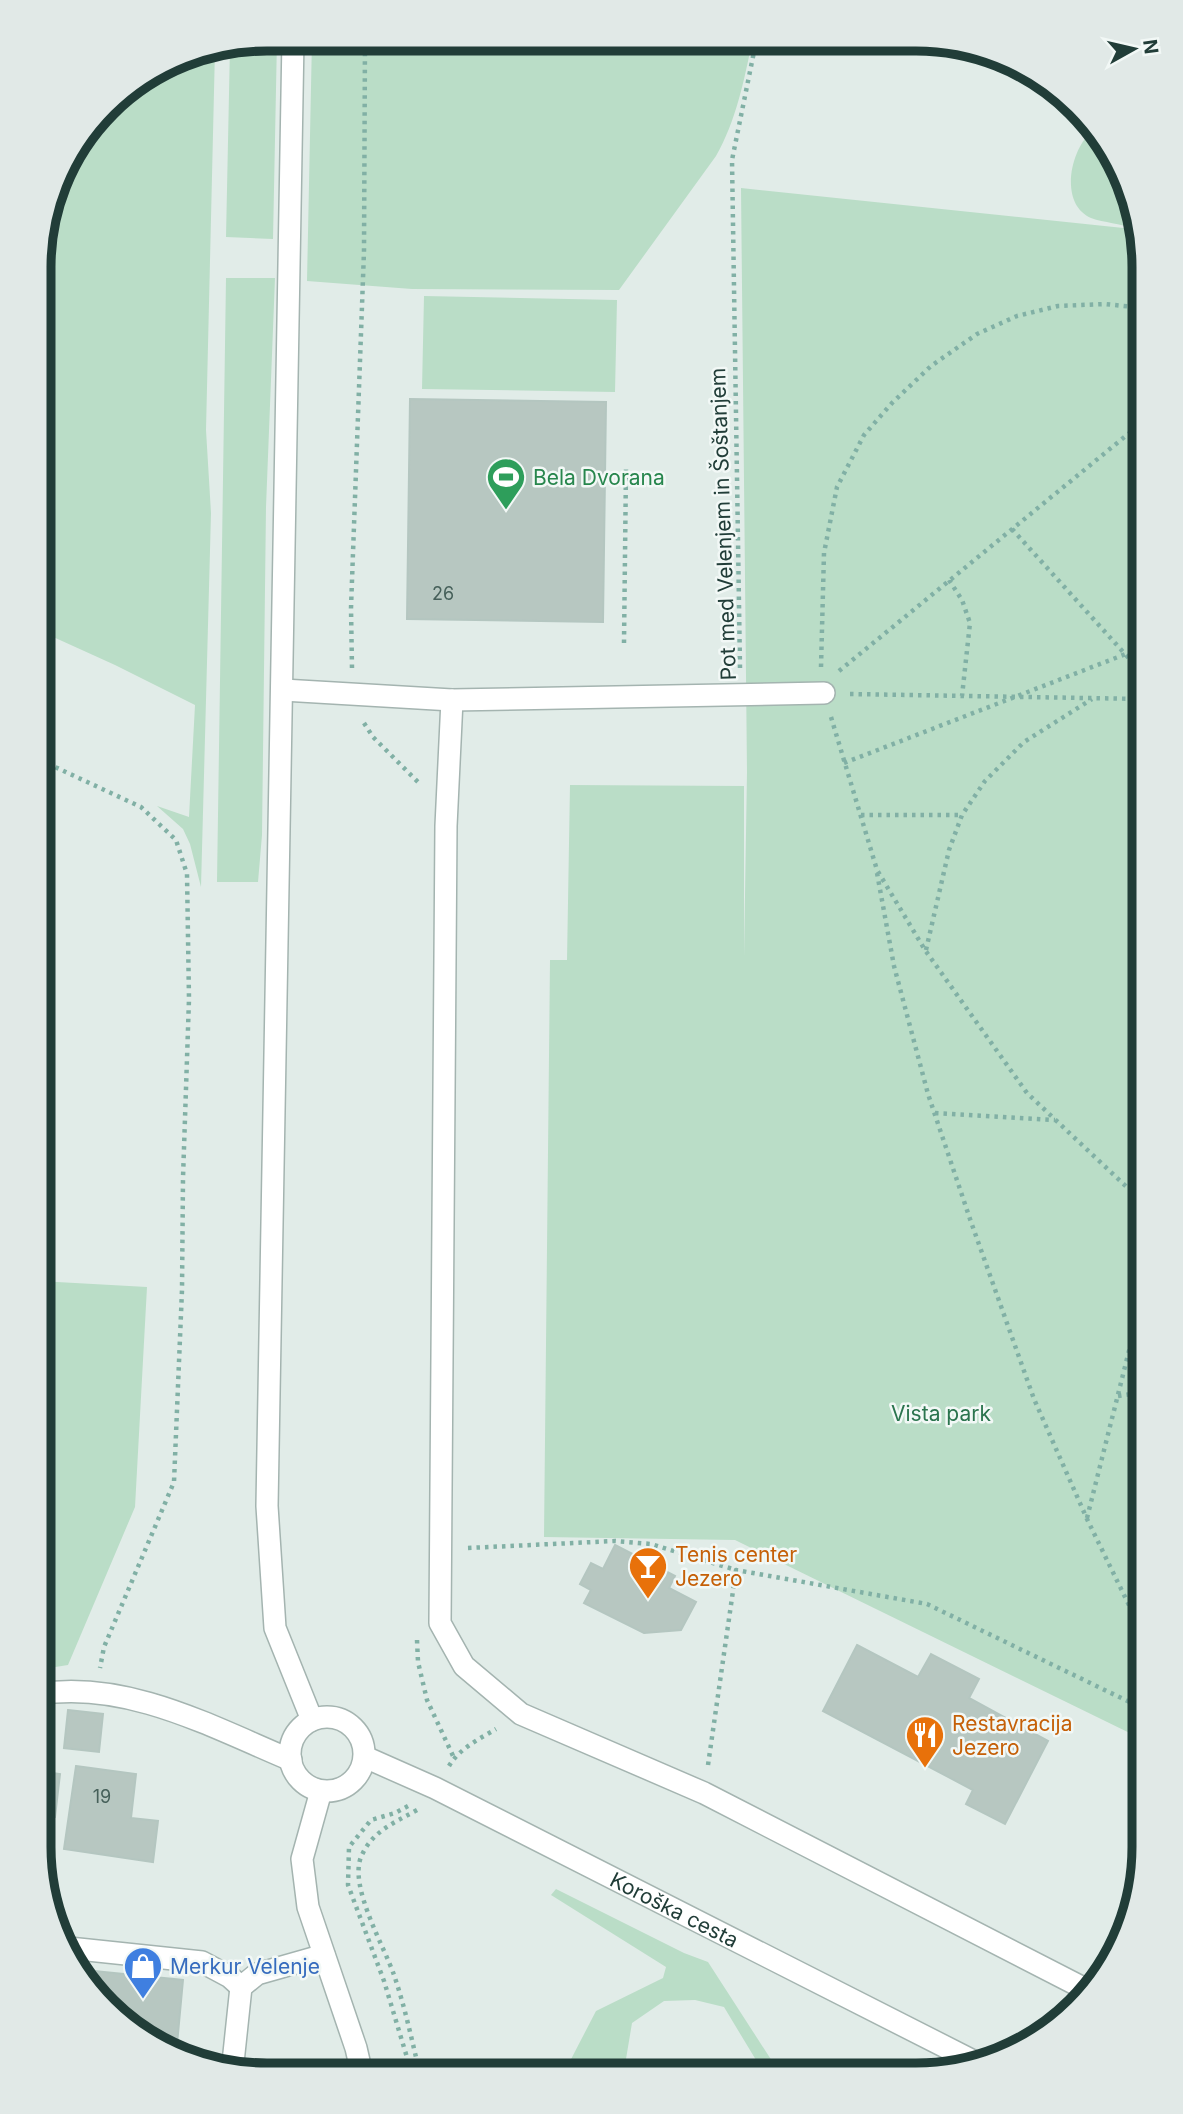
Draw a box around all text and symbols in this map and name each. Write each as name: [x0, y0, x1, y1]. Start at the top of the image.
north arrow: [1099, 14, 1169, 84]
text: N: [1138, 38, 1163, 55]
street label: Pot med Velenjem in Šoštanjem: [705, 367, 741, 681]
sports icon: Bela Dvorana: [485, 456, 527, 511]
place label: Bela Dvorana: [533, 465, 665, 490]
house number: 26: [432, 583, 454, 604]
park label: Vista park: [891, 1401, 991, 1426]
place label: Tenis center Jezero: [675, 1542, 797, 1591]
bar icon: Tenis center Jezero: [627, 1545, 669, 1600]
place label: Restavracija Jezero: [952, 1711, 1072, 1760]
restaurant icon: Restavracija Jezero: [904, 1714, 946, 1769]
house number: 19: [93, 1786, 111, 1807]
street label: Koroška cesta: [606, 1867, 743, 1952]
shop icon: Merkur Velenje: [122, 1945, 164, 2000]
place label: Merkur Velenje: [170, 1954, 320, 1979]

